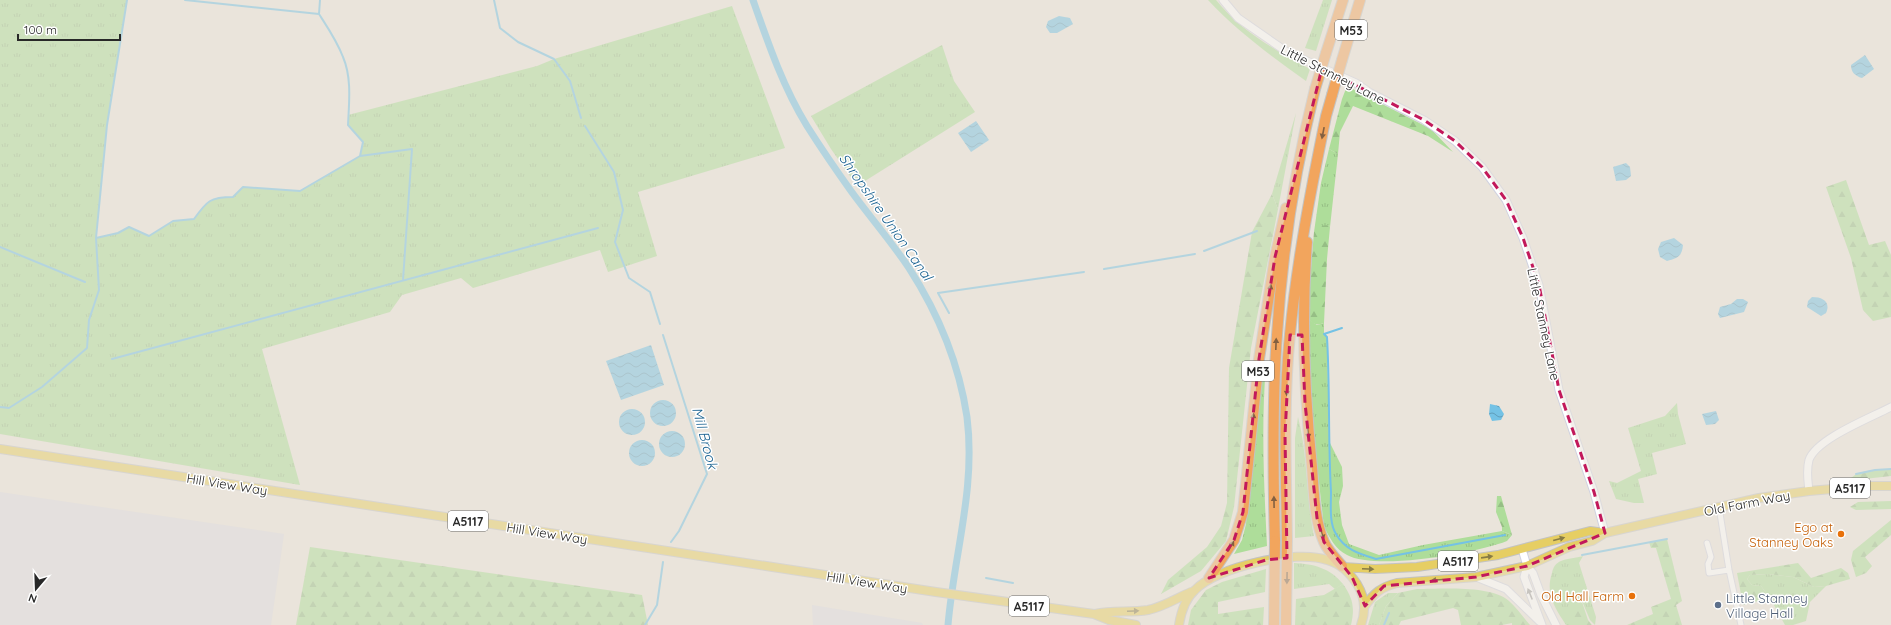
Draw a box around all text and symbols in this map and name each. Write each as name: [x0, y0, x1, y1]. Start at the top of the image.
scale bar: [18, 16, 120, 42]
road number: M53: [1335, 20, 1367, 40]
text: 100 m: [24, 22, 57, 37]
street label: Little Stanney Lane: [1278, 41, 1388, 107]
one-way arrow: [1319, 126, 1325, 139]
water label: Shropshire Union Canal: [835, 150, 938, 285]
street label: Little Stanney Lane: [1524, 266, 1564, 382]
one-way arrow: [1267, 284, 1273, 296]
one-way arrow: [1273, 337, 1279, 350]
road number: M53: [1242, 361, 1274, 381]
one-way arrow: [1284, 384, 1291, 396]
water label: Mill Brook: [688, 405, 722, 472]
one-way arrow: [1250, 413, 1256, 425]
one-way arrow: [1305, 427, 1311, 439]
street label: Hill View Way: [186, 470, 268, 498]
road number: A5117: [1830, 478, 1870, 498]
street label: Old Farm Way: [1703, 487, 1791, 519]
one-way arrow: [1271, 495, 1277, 508]
road number: A5117: [448, 511, 488, 531]
street label: Hill View Way: [506, 519, 588, 547]
place label: Ego at Stanney Oaks: [1749, 519, 1833, 550]
one-way arrow: [1319, 529, 1325, 541]
marker: Ego at Stanney Oaks: [1836, 529, 1846, 539]
one-way arrow: [1554, 536, 1566, 542]
one-way arrow: [1228, 540, 1234, 552]
road number: A5117: [1438, 551, 1478, 571]
one-way arrow: [1481, 554, 1493, 560]
one-way arrow: [1362, 566, 1375, 572]
street label: Hill View Way: [826, 568, 908, 596]
north arrow: [16, 569, 56, 609]
one-way arrow: [1284, 572, 1290, 585]
one-way arrow: [1431, 576, 1443, 583]
one-way arrow: [1527, 587, 1533, 599]
place label: Old Hall Farm: [1541, 588, 1624, 604]
place label: Little Stanney Village Hall: [1726, 590, 1808, 621]
text: N: [27, 591, 39, 606]
marker: Old Hall Farm: [1627, 591, 1637, 601]
road number: A5117: [1009, 596, 1049, 616]
marker: Little Stanney Village Hall: [1713, 600, 1723, 610]
one-way arrow: [1127, 608, 1140, 614]

